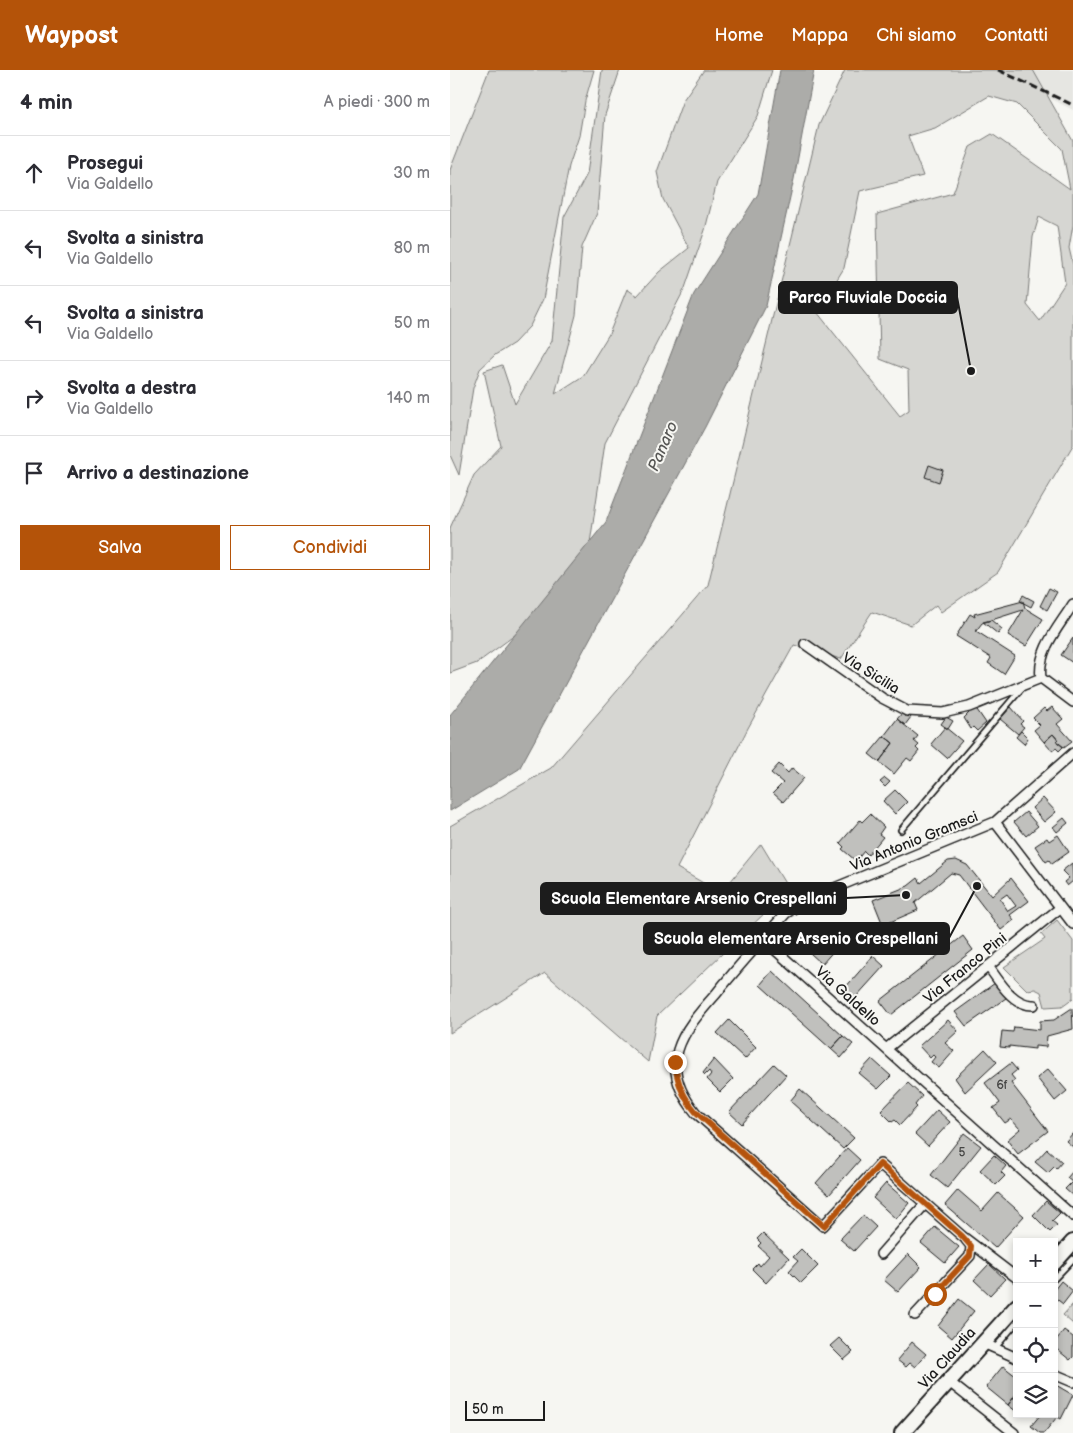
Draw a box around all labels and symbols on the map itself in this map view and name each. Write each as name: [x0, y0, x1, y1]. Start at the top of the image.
callout: Parco Fluviale Doccia: [779, 282, 957, 313]
text: Parco Fluviale Doccia: [789, 289, 947, 308]
water label: Panaro: [644, 419, 682, 474]
street label: Via Sicilia: [838, 648, 903, 699]
street label: Via Antonio Gramsci: [847, 807, 981, 876]
callout: Scuola Elementare Arsenio Crespellani: [541, 883, 846, 914]
text: Scuola Elementare Arsenio Crespellani: [551, 890, 837, 909]
callout: Scuola elementare Arsenio Crespellani: [644, 923, 949, 954]
street label: Via Franco Pini: [920, 929, 1011, 1008]
text: Scuola elementare Arsenio Crespellani: [654, 930, 938, 949]
street label: Via Galdello: [811, 962, 884, 1030]
route end: [664, 1051, 687, 1074]
house number: 6f: [996, 1078, 1008, 1093]
house number: 5: [959, 1145, 966, 1160]
route start: [924, 1283, 947, 1306]
street label: Via Claudia: [915, 1323, 980, 1393]
scale bar: [465, 1398, 545, 1421]

